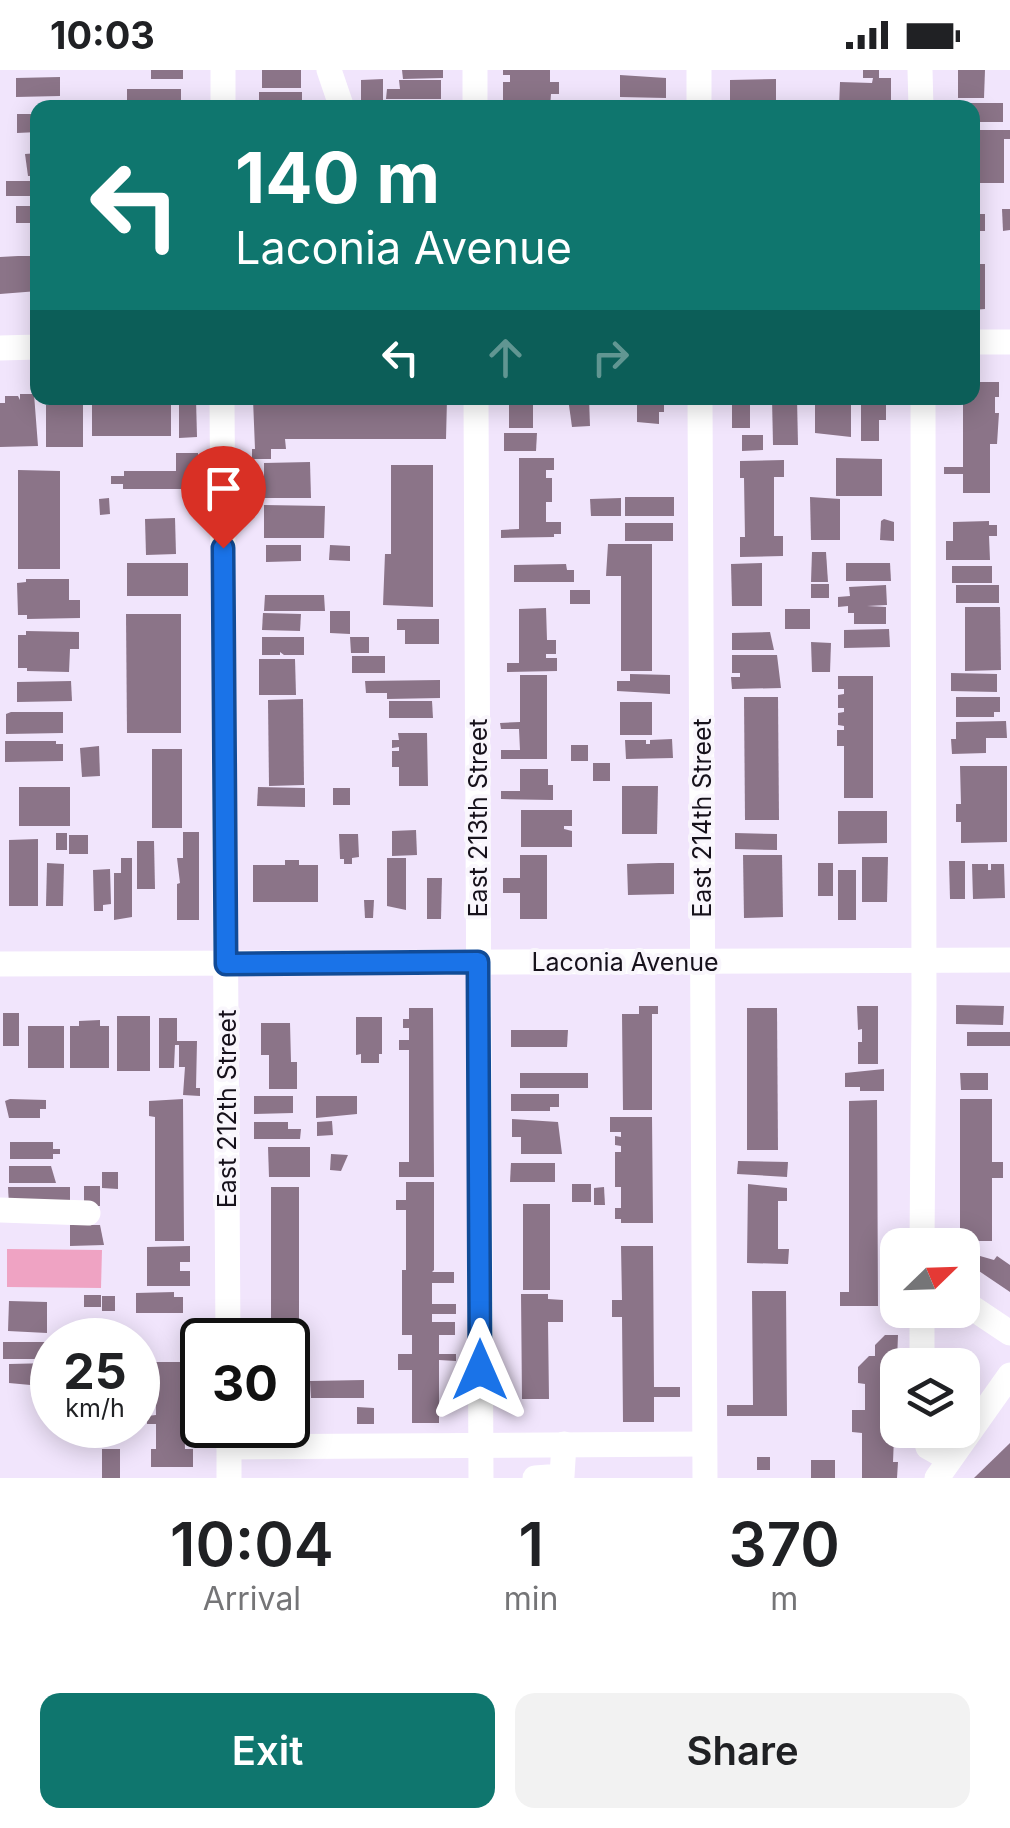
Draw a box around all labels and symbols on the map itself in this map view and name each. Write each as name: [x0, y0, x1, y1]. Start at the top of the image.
pin: [181, 446, 266, 549]
street label: East 214th Street: [687, 718, 717, 918]
street label: East 213th Street: [463, 719, 493, 917]
street label: Laconia Avenue: [531, 947, 719, 977]
street label: East 212th Street: [212, 1010, 242, 1208]
north arrow: [880, 1228, 980, 1328]
speed limit sign: 30: [180, 1318, 310, 1448]
position arrow: [428, 1318, 532, 1422]

